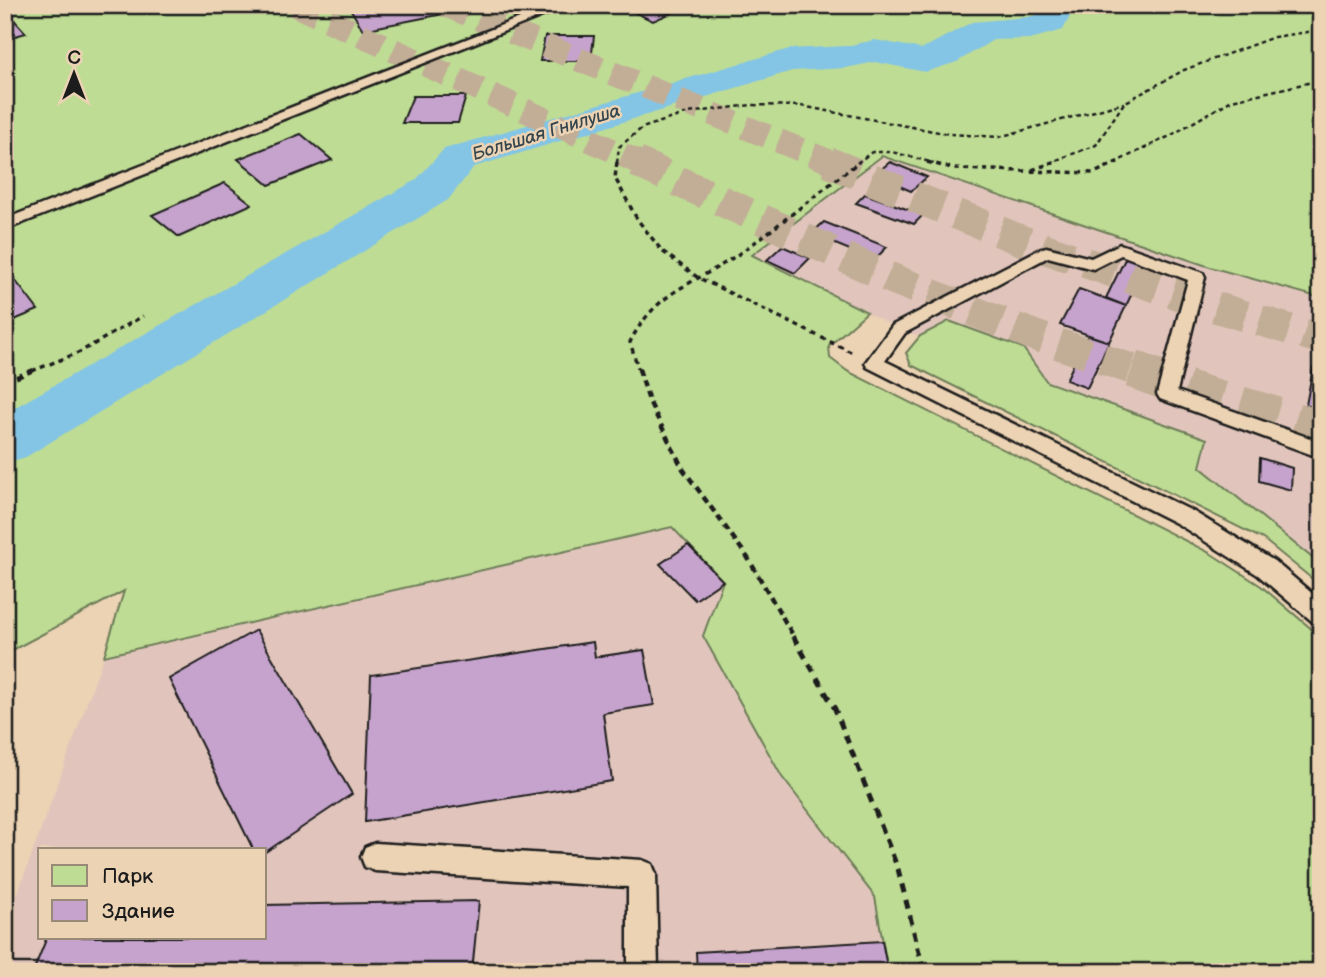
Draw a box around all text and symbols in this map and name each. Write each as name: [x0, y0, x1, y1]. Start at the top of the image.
north arrow: [38, 38, 108, 108]
text: С: [67, 47, 81, 70]
water label: Большая Гнилуша: [470, 100, 623, 165]
legend: [38, 848, 266, 939]
text: Парк: [102, 864, 153, 889]
text: Здание: [102, 899, 175, 924]

